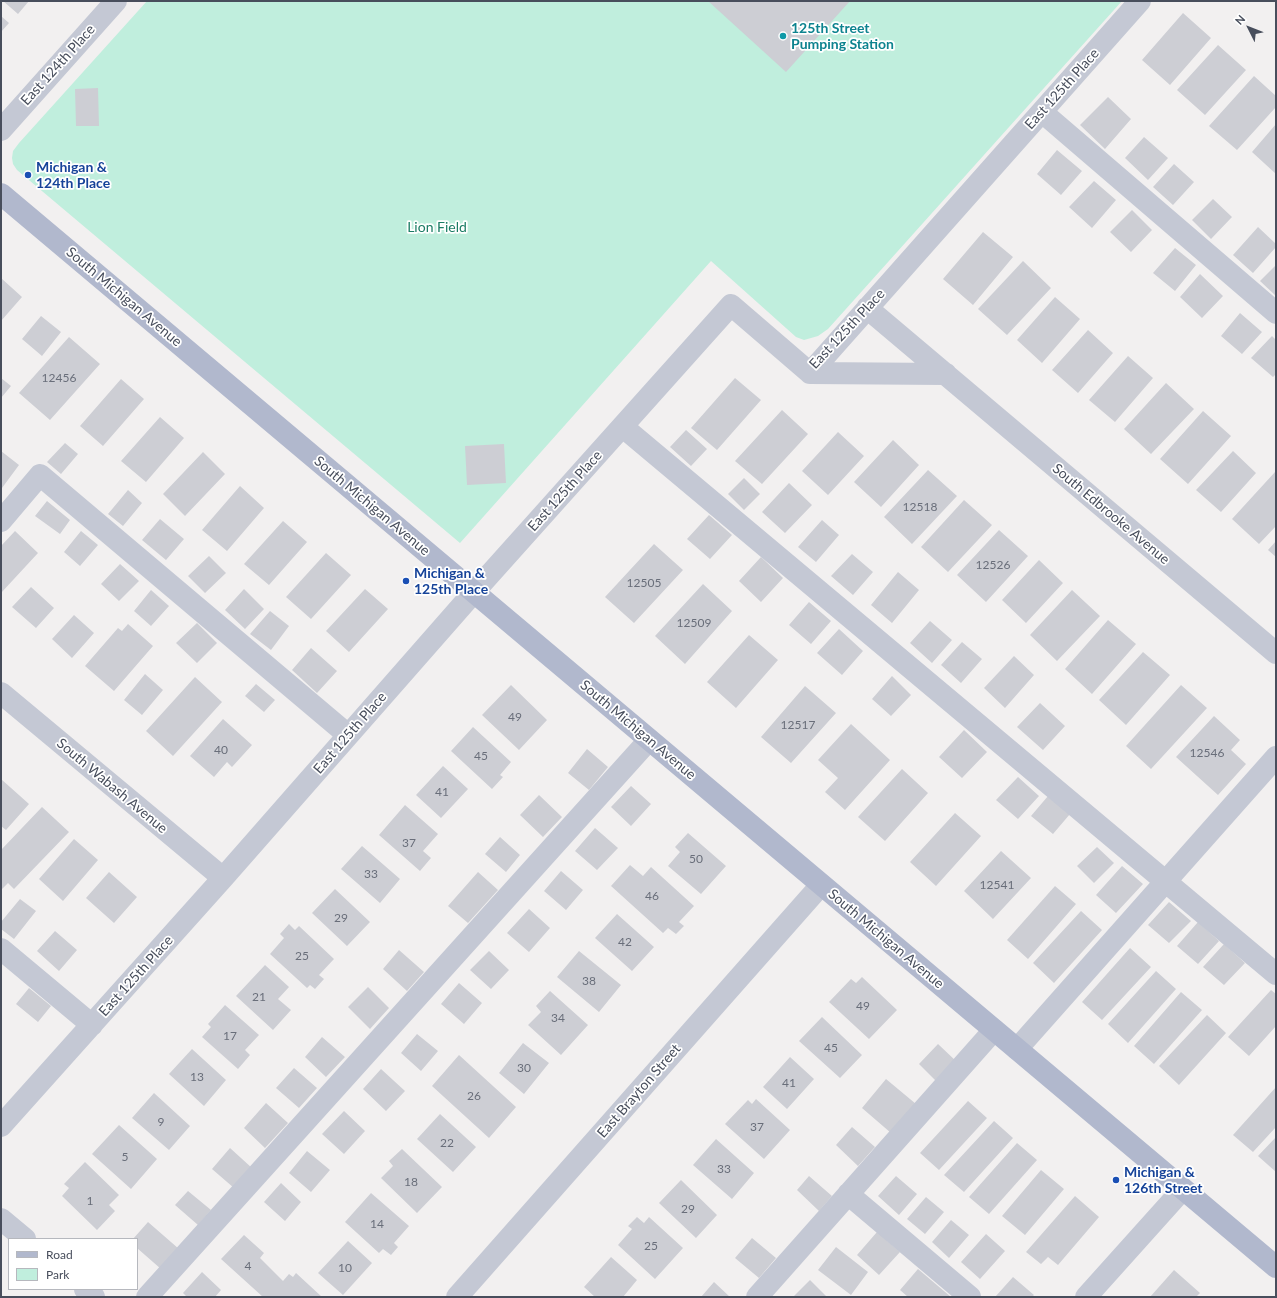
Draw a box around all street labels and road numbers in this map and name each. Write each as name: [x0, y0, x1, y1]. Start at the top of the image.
street label: East 124th Place: [17, 21, 99, 109]
street label: East 125th Place: [1021, 45, 1103, 133]
street label: South Michigan Avenue: [63, 244, 185, 350]
street label: East 125th Place: [806, 286, 888, 372]
street label: East 125th Place: [524, 447, 606, 535]
street label: South Michigan Avenue: [311, 453, 433, 559]
street label: South Edbrooke Avenue: [1049, 460, 1173, 568]
street label: South Michigan Avenue: [577, 677, 699, 783]
street label: East 125th Place: [310, 689, 390, 777]
street label: South Wabash Avenue: [53, 735, 171, 837]
street label: South Michigan Avenue: [825, 886, 947, 992]
street label: East 125th Place: [95, 932, 177, 1020]
street label: East Brayton Street: [594, 1041, 684, 1141]

